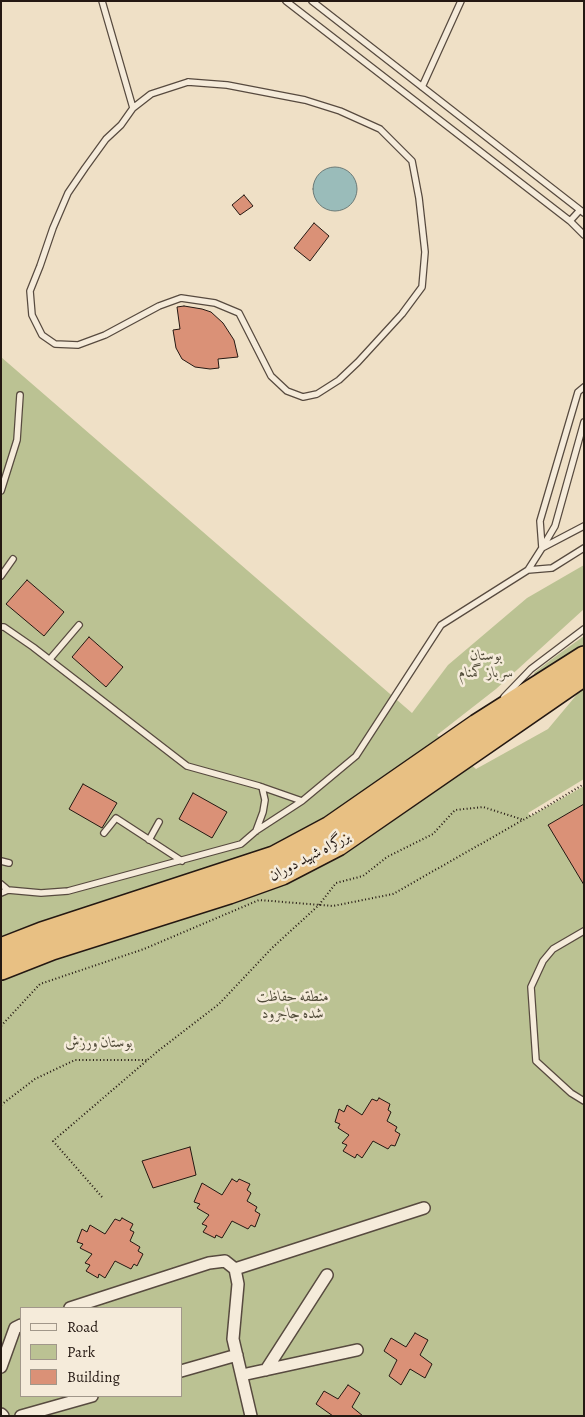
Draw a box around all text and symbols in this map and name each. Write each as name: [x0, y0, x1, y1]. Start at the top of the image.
park label: بوستان سرباز گمنام: [459, 647, 513, 682]
street label: بزرگراه شهید دوران: [266, 828, 354, 886]
park label: منطقه حفاظت شده جاجرود: [257, 988, 329, 1023]
park label: بوستان ورزش: [65, 1034, 133, 1052]
legend: [20, 1307, 182, 1397]
text: Road: [67, 1317, 98, 1337]
text: Park: [67, 1342, 95, 1362]
text: Building: [67, 1367, 120, 1387]

